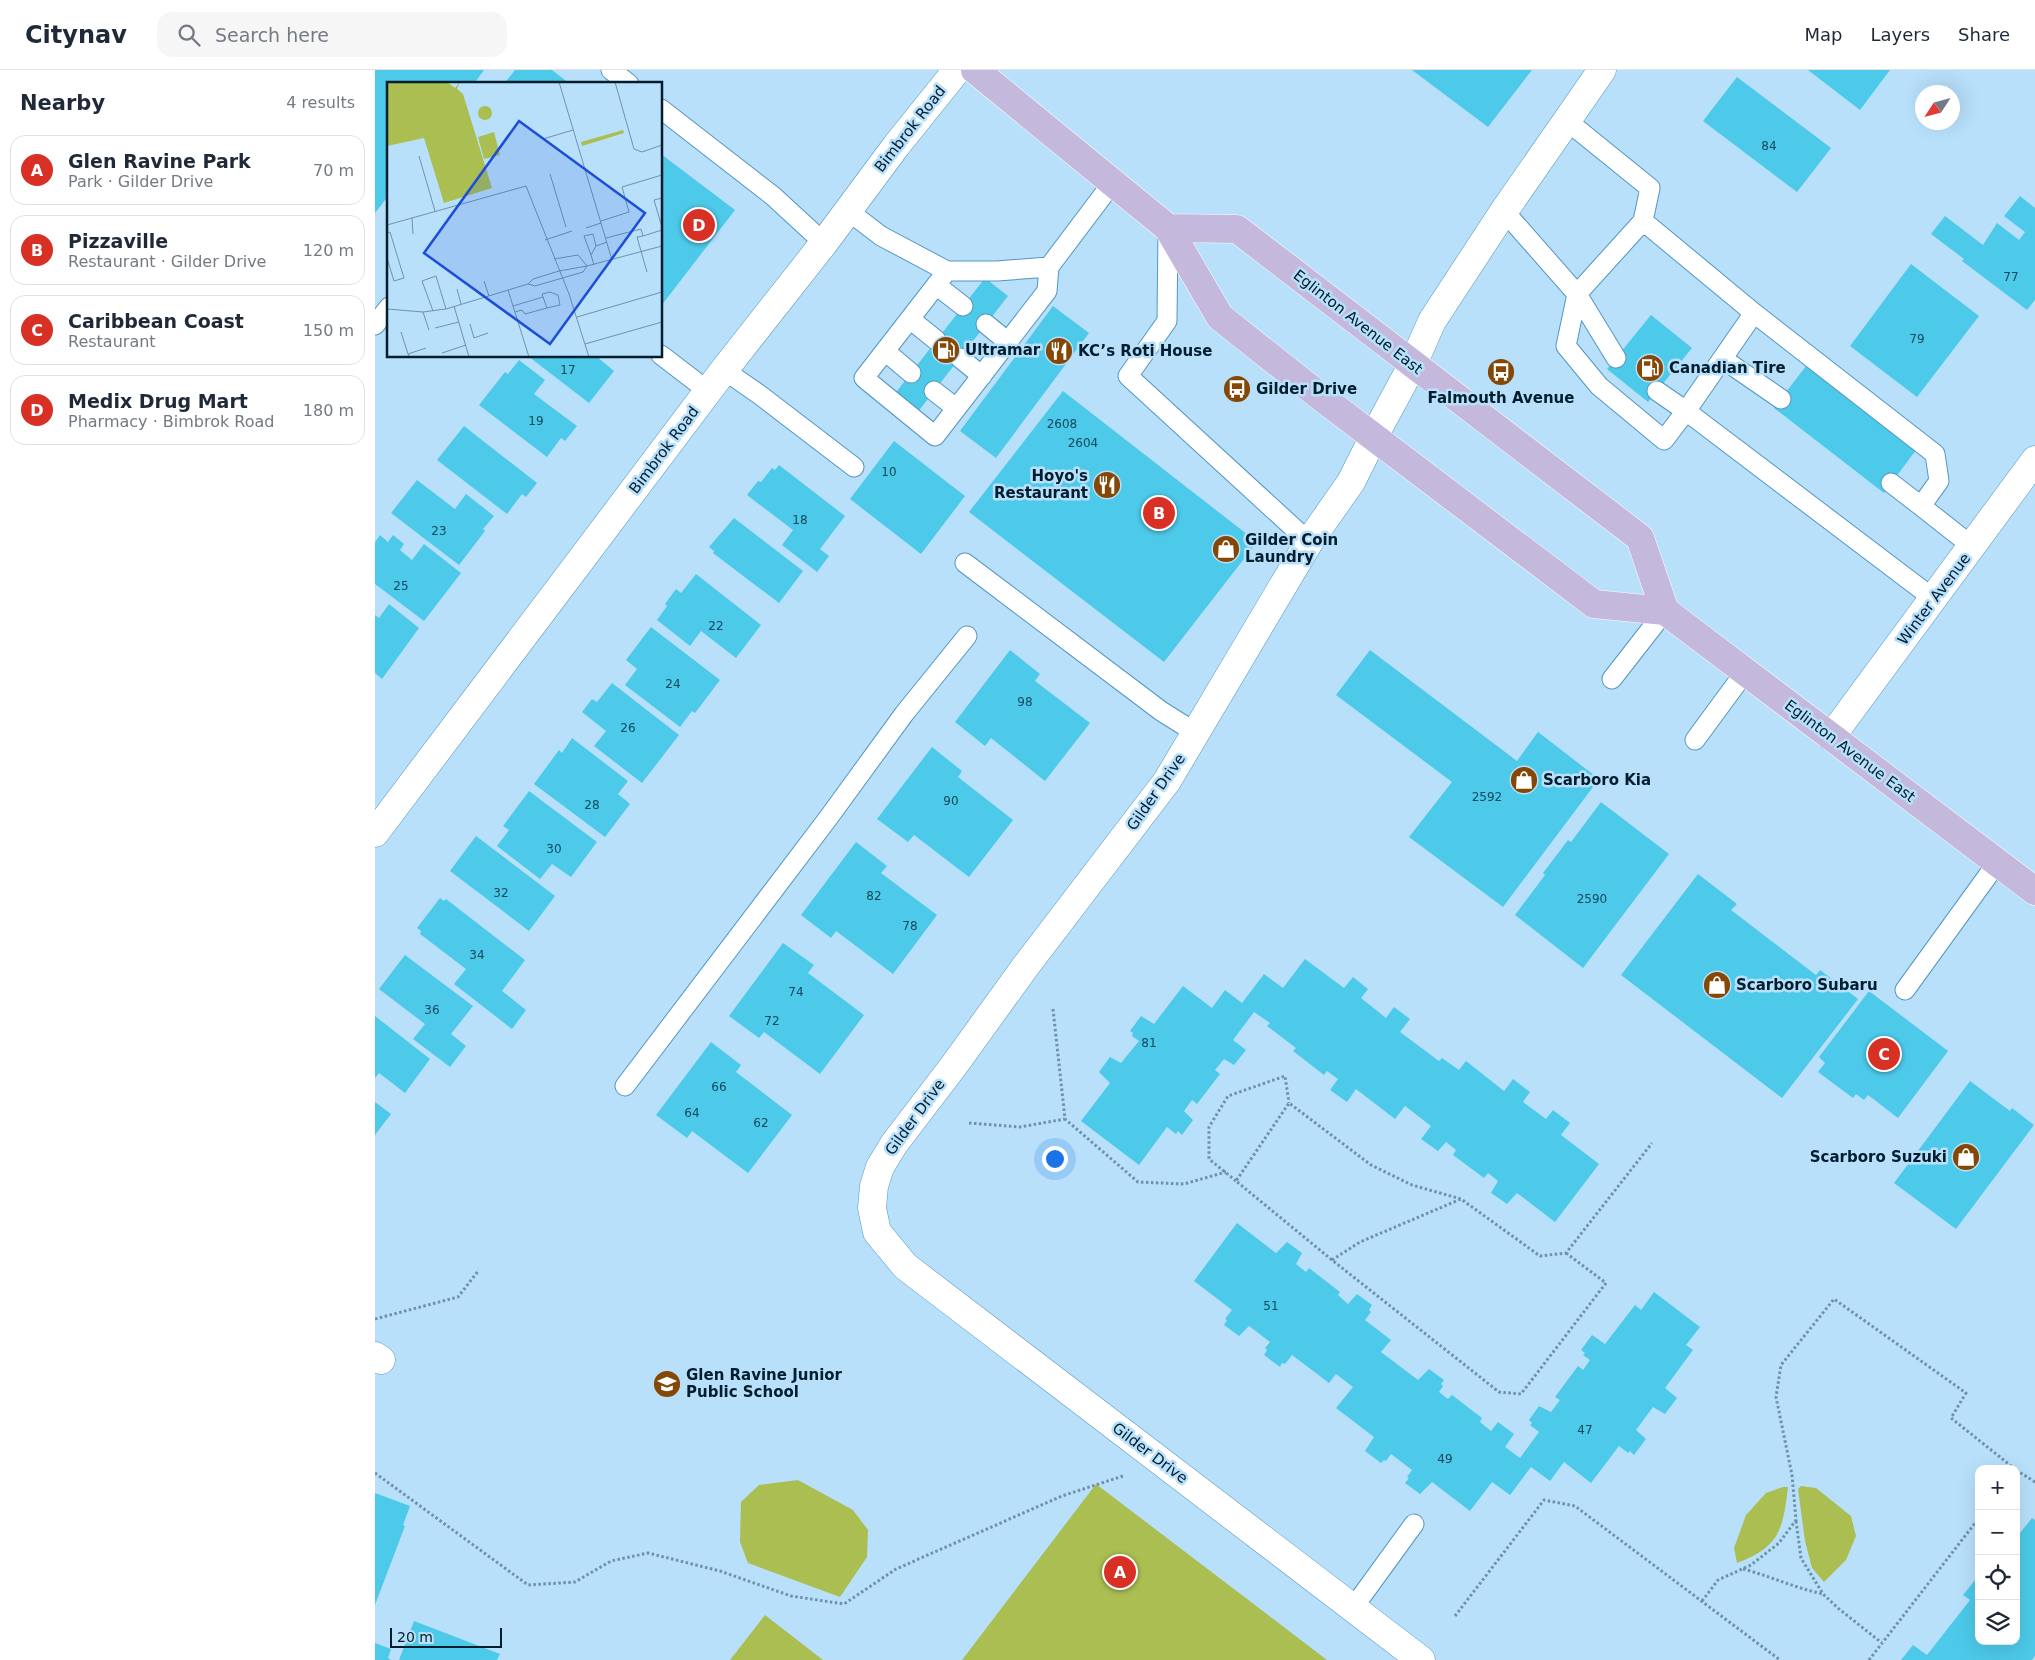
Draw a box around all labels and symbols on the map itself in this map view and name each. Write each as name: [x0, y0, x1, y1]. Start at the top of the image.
inset map: [387, 82, 663, 358]
street label: Bimbrok Road: [871, 82, 949, 176]
north arrow: [1915, 85, 1960, 130]
house number: 84: [1761, 139, 1777, 153]
pin: D: [683, 206, 715, 244]
street label: Eglinton Avenue East: [1290, 266, 1426, 378]
house number: 77: [2003, 270, 2019, 284]
house number: 79: [1909, 332, 1925, 346]
fuel station icon: Ultramar: [931, 335, 961, 365]
restaurant icon: KC’s Roti House: [1044, 336, 1074, 366]
place label: Ultramar: [965, 341, 1041, 359]
place label: KC’s Roti House: [1078, 342, 1212, 360]
fuel station icon: Canadian Tire: [1635, 353, 1665, 383]
bus stop icon: Falmouth Avenue: [1486, 357, 1516, 387]
place label: Canadian Tire: [1669, 359, 1786, 377]
house number: 17: [560, 363, 576, 377]
bus stop icon: Gilder Drive: [1222, 374, 1252, 404]
place label: Gilder Drive: [1256, 380, 1357, 398]
place label: Falmouth Avenue: [1428, 389, 1574, 407]
street label: Bimbrok Road: [625, 403, 703, 497]
house number: 19: [528, 414, 544, 428]
house number: 2608: [1047, 417, 1077, 431]
house number: 2604: [1068, 436, 1098, 450]
house number: 10: [881, 465, 897, 479]
place label: Hoyo's Restaurant: [994, 467, 1088, 502]
restaurant icon: Hoyo's Restaurant: [1092, 470, 1122, 500]
pin: B: [1143, 494, 1175, 532]
house number: 18: [792, 513, 808, 527]
house number: 23: [431, 524, 447, 538]
place label: Gilder Coin Laundry: [1245, 531, 1338, 566]
shop icon: Gilder Coin Laundry: [1211, 534, 1241, 564]
street label: Winter Avenue: [1894, 550, 1974, 648]
house number: 25: [393, 579, 409, 593]
house number: 22: [708, 619, 724, 633]
house number: 24: [665, 677, 681, 691]
house number: 98: [1017, 695, 1033, 709]
street label: Eglinton Avenue East: [1781, 696, 1919, 806]
house number: 26: [620, 721, 636, 735]
street label: Gilder Drive: [1123, 750, 1189, 834]
shop icon: Scarboro Kia: [1509, 765, 1539, 795]
place label: Scarboro Kia: [1543, 771, 1651, 789]
house number: 2592: [1472, 790, 1502, 804]
house number: 90: [943, 794, 959, 808]
house number: 28: [584, 798, 600, 812]
house number: 30: [546, 842, 562, 856]
house number: 32: [493, 886, 509, 900]
house number: 82: [866, 889, 882, 903]
house number: 2590: [1577, 892, 1607, 906]
house number: 78: [902, 919, 918, 933]
house number: 34: [469, 948, 485, 962]
shop icon: Scarboro Subaru: [1702, 970, 1732, 1000]
place label: Scarboro Subaru: [1736, 976, 1878, 994]
house number: 74: [788, 985, 804, 999]
house number: 36: [424, 1003, 440, 1017]
house number: 72: [764, 1014, 780, 1028]
pin: C: [1868, 1035, 1900, 1073]
house number: 81: [1141, 1036, 1157, 1050]
street label: Gilder Drive: [881, 1075, 949, 1159]
house number: 66: [711, 1080, 727, 1094]
house number: 64: [684, 1106, 700, 1120]
house number: 62: [753, 1116, 769, 1130]
shop icon: Scarboro Suzuki: [1951, 1142, 1981, 1172]
your location: [1042, 1146, 1068, 1172]
place label: Scarboro Suzuki: [1810, 1148, 1947, 1166]
house number: 51: [1263, 1299, 1279, 1313]
place label: Glen Ravine Junior Public School: [686, 1366, 843, 1401]
school or university icon: Glen Ravine Junior Public School: [652, 1369, 682, 1399]
street label: Gilder Drive: [1109, 1419, 1191, 1487]
house number: 47: [1577, 1423, 1593, 1437]
house number: 49: [1437, 1452, 1453, 1466]
pin: A: [1104, 1553, 1136, 1591]
scale bar: [390, 1625, 503, 1648]

